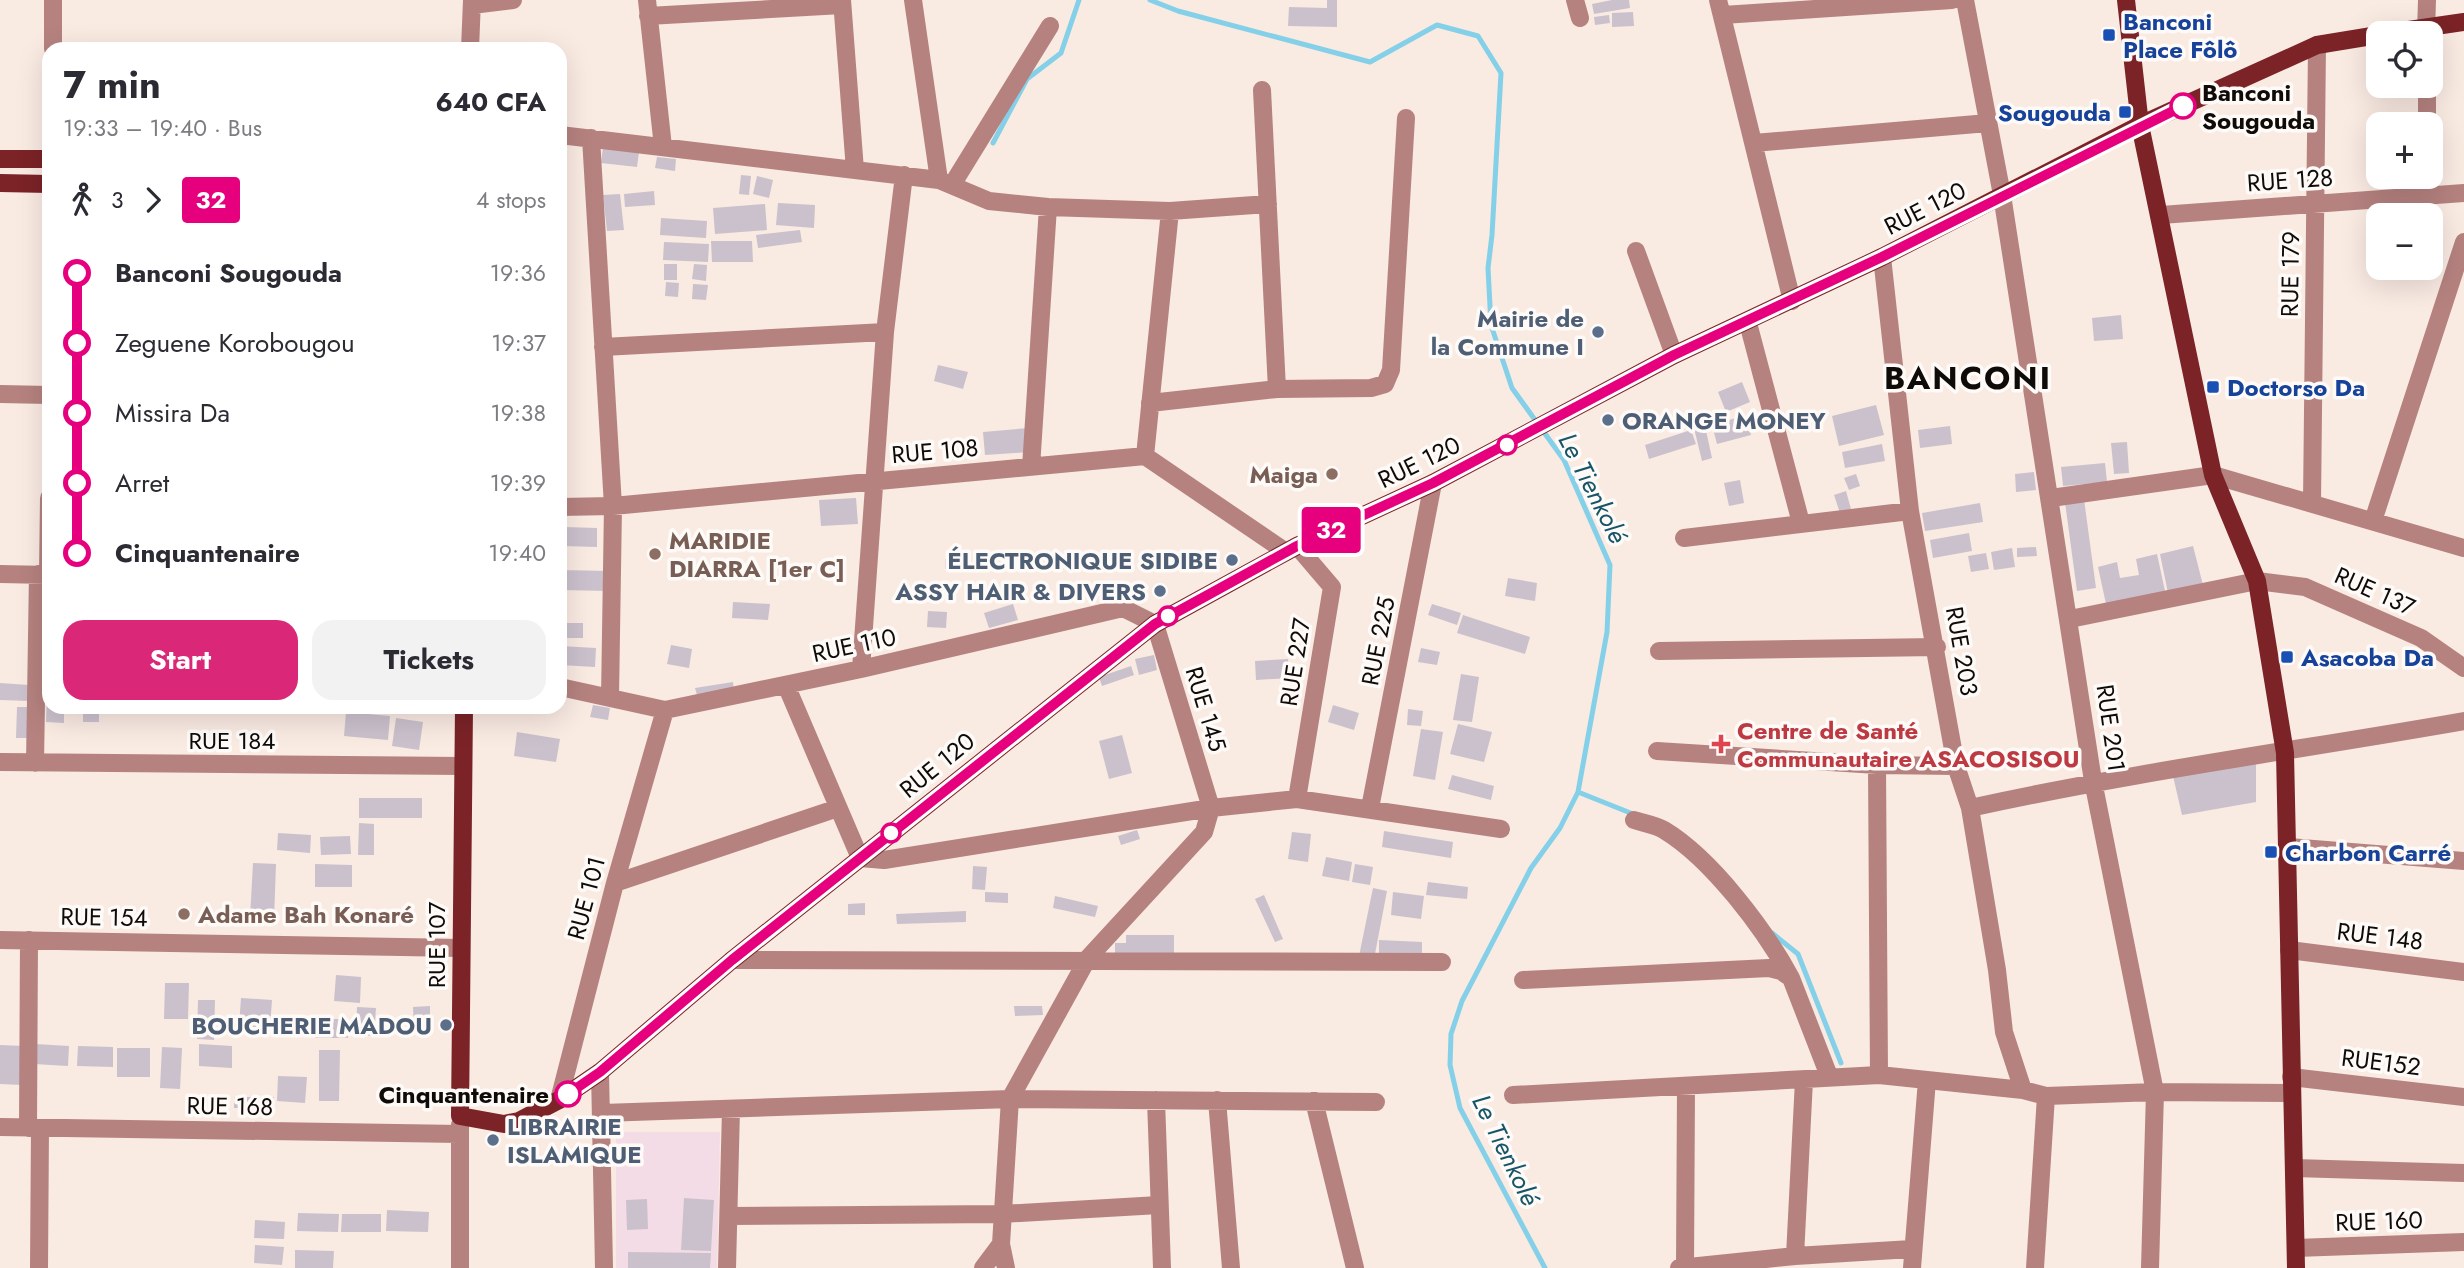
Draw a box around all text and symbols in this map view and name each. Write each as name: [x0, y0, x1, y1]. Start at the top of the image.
place label: Banconi Place Fôlô: [2123, 4, 2238, 67]
map controls: [2366, 21, 2443, 280]
button: locate: [2366, 21, 2443, 98]
marker: Banconi Place Fôlô: [2101, 27, 2117, 43]
text: 7 min: [63, 57, 161, 112]
place label: Banconi Sougouda: [2202, 75, 2315, 138]
text: 640 CFA: [436, 83, 546, 121]
marker: Banconi Sougouda: [2170, 93, 2196, 119]
place label: Sougouda: [1998, 95, 2111, 130]
marker: Sougouda: [2117, 104, 2133, 120]
text: 19:33 – 19:40 · Bus: [63, 111, 262, 145]
button: +: [2366, 112, 2443, 189]
street label: RUE 128: [2246, 160, 2334, 200]
street label: RUE 120: [1878, 172, 1972, 244]
icon: walk: [63, 181, 101, 219]
icon: forward: [134, 181, 172, 219]
text: 32: [196, 182, 226, 217]
text: 3: [111, 183, 124, 217]
text: 4 stops: [476, 183, 546, 217]
button: −: [2366, 203, 2443, 280]
street label: RUE 179: [2272, 231, 2308, 317]
text: Banconi Sougouda: [115, 254, 342, 292]
text: 19:36: [490, 256, 546, 290]
place label: Mairie de la Commune I: [1431, 301, 1584, 364]
text: Zeguene Korobougou: [115, 324, 355, 362]
marker: Mairie de la Commune I: [1590, 324, 1606, 340]
text: 19:37: [491, 326, 546, 360]
district label: BANCONI: [1884, 355, 2052, 401]
place label: Doctorso Da: [2227, 370, 2365, 405]
marker: Doctorso Da: [2205, 379, 2221, 395]
text: Missira Da: [115, 394, 230, 432]
text: 19:38: [490, 396, 546, 430]
place label: ORANGE MONEY: [1622, 403, 1826, 438]
marker: ORANGE MONEY: [1600, 412, 1616, 428]
water label: Le Tienkolé: [1549, 426, 1638, 551]
street label: RUE 120: [1372, 427, 1466, 497]
street label: RUE 108: [890, 430, 980, 472]
unlabelled marker: [1497, 435, 1517, 455]
place label: Maiga: [1249, 457, 1318, 492]
text: Arret: [115, 464, 169, 502]
text: 19:39: [490, 466, 546, 500]
marker: Maiga: [1324, 466, 1340, 482]
line badge: 32: [1300, 507, 1362, 553]
text: 32: [1316, 512, 1346, 547]
place label: MARIDIE DIARRA [1er C]: [669, 523, 845, 586]
text: Cinquantenaire: [115, 534, 300, 572]
text: 19:40: [488, 536, 546, 570]
place label: ÉLECTRONIQUE SIDIBE: [947, 543, 1218, 578]
marker: MARIDIE DIARRA [1er C]: [647, 546, 663, 562]
marker: ÉLECTRONIQUE SIDIBE: [1224, 552, 1240, 568]
street label: RUE 137: [2329, 558, 2421, 624]
place label: ASSY HAIR & DIVERS: [894, 574, 1146, 609]
marker: ASSY HAIR & DIVERS: [1152, 583, 1168, 599]
street label: RUE 225: [1352, 594, 1404, 688]
street label: RUE 203: [1937, 604, 1987, 698]
unlabelled marker: [1158, 606, 1178, 626]
street label: RUE 227: [1271, 615, 1319, 709]
street label: RUE 110: [809, 619, 899, 671]
button: Start: [63, 620, 298, 700]
button: Tickets: [312, 620, 546, 700]
place label: Asacoba Da: [2300, 640, 2434, 675]
marker: Asacoba Da: [2279, 649, 2295, 665]
street label: RUE 145: [1177, 662, 1235, 756]
street label: RUE 201: [2088, 682, 2134, 774]
place label: Centre de Santé Communautaire ASACOSISOU: [1737, 713, 2080, 776]
street label: RUE 184: [189, 723, 275, 758]
street label: RUE 120: [892, 724, 982, 806]
marker: Centre de Santé Communautaire ASACOSISOU: [1711, 734, 1731, 754]
unlabelled marker: [881, 823, 901, 843]
place label: Charbon Carré: [2285, 835, 2451, 870]
marker: Charbon Carré: [2263, 844, 2279, 860]
street label: RUE 101: [558, 852, 614, 944]
place label: Adame Bah Konaré: [197, 897, 414, 932]
street label: RUE 154: [60, 899, 148, 935]
street label: RUE 107: [419, 901, 454, 988]
marker: Adame Bah Konaré: [176, 906, 192, 922]
street label: RUE 148: [2335, 913, 2425, 959]
place label: BOUCHERIE MADOU: [191, 1008, 432, 1043]
marker: BOUCHERIE MADOU: [438, 1017, 454, 1033]
street label: RUE152: [2339, 1040, 2423, 1084]
place label: Cinquantenaire: [378, 1077, 549, 1112]
marker: Cinquantenaire: [555, 1081, 581, 1107]
street label: RUE 168: [186, 1088, 274, 1124]
water label: Le Tienkolé: [1463, 1088, 1550, 1213]
place label: LIBRAIRIE ISLAMIQUE: [507, 1109, 642, 1172]
marker: LIBRAIRIE ISLAMIQUE: [485, 1132, 501, 1148]
street label: RUE 160: [2334, 1202, 2424, 1240]

